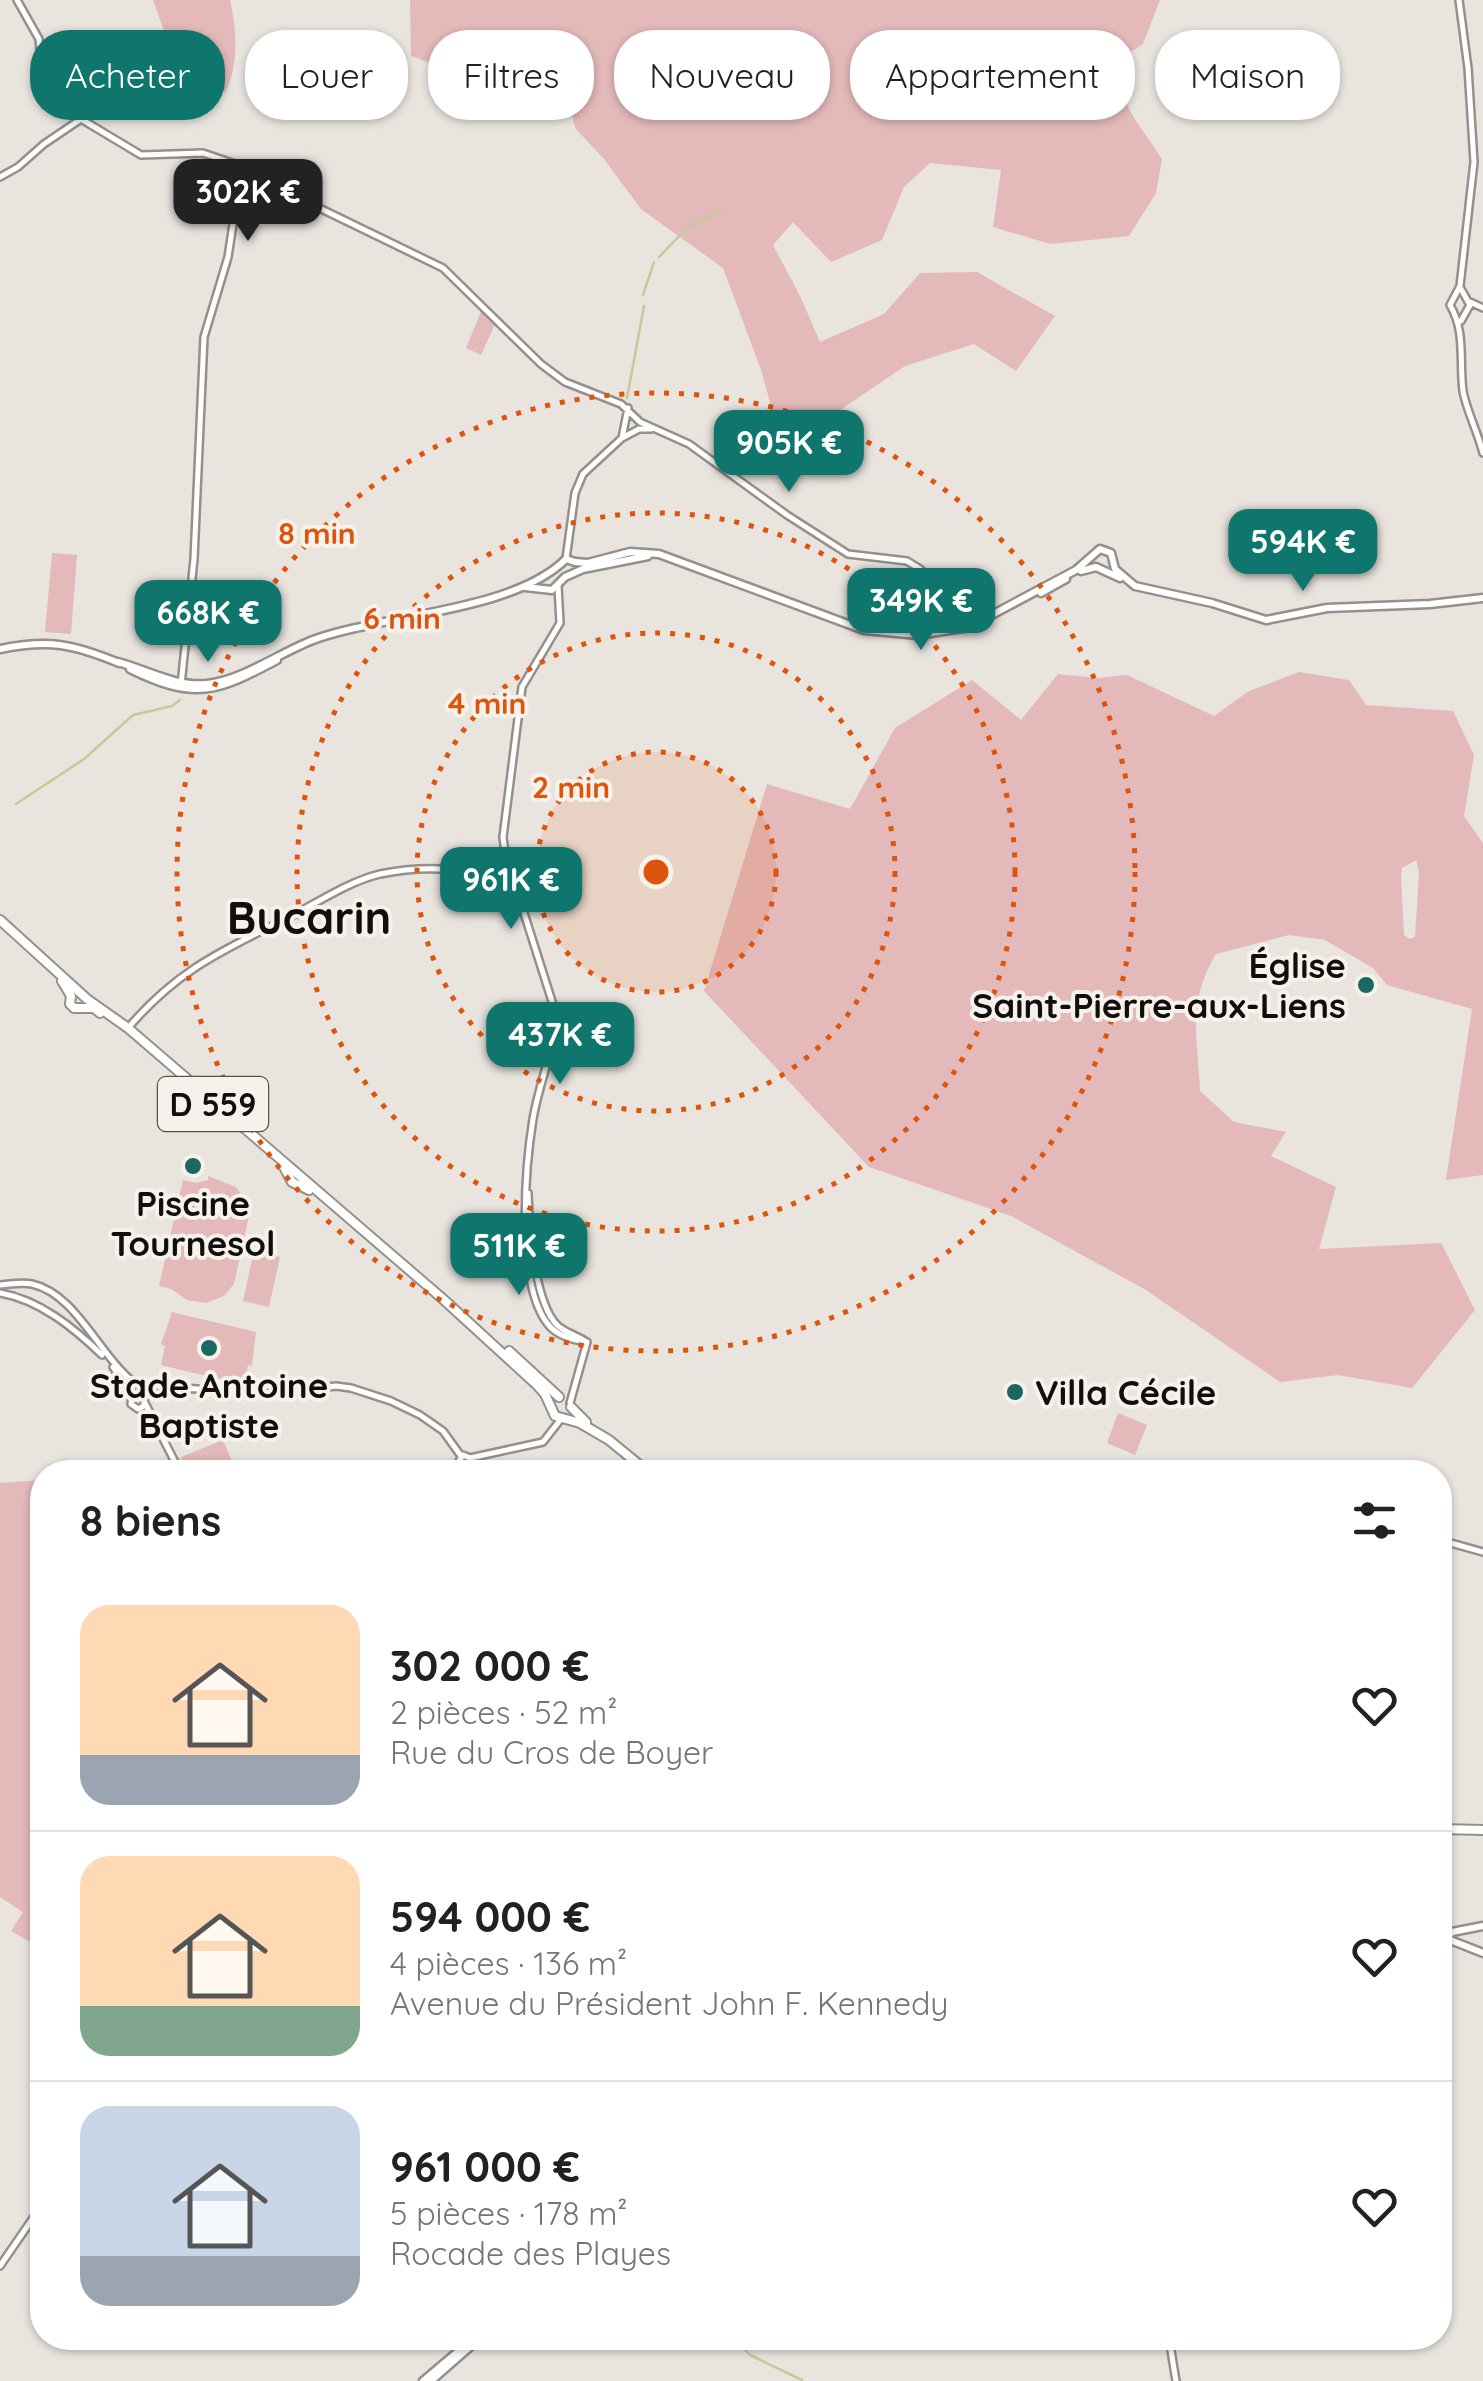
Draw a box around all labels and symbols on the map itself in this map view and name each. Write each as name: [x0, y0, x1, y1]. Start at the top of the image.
pin: 302K €: [167, 159, 329, 244]
pin: 905K €: [708, 410, 870, 495]
pin: 594K €: [1222, 509, 1384, 594]
text: 8 min: [278, 514, 356, 552]
pin: 349K €: [840, 568, 1002, 653]
pin: 668K €: [127, 580, 289, 665]
text: 6 min: [363, 599, 441, 637]
text: 4 min: [448, 684, 526, 722]
text: 2 min: [532, 768, 610, 806]
pin: 961K €: [430, 847, 592, 932]
centre of rings: [638, 854, 674, 890]
district label: Bucarin: [227, 889, 391, 945]
place label: Église Saint-Pierre-aux-Liens: [972, 943, 1346, 1027]
marker: Église Saint-Pierre-aux-Liens: [1355, 974, 1377, 996]
pin: 437K €: [479, 1002, 641, 1087]
road number: D 559: [158, 1077, 268, 1131]
marker: Piscine Tournesol: [182, 1155, 204, 1177]
place label: Piscine Tournesol: [111, 1181, 275, 1265]
pin: 511K €: [438, 1213, 600, 1298]
marker: Stade Antoine Baptiste: [198, 1337, 220, 1359]
place label: Stade Antoine Baptiste: [90, 1363, 328, 1447]
place label: Villa Cécile: [1035, 1370, 1216, 1414]
marker: Villa Cécile: [1004, 1381, 1026, 1403]

